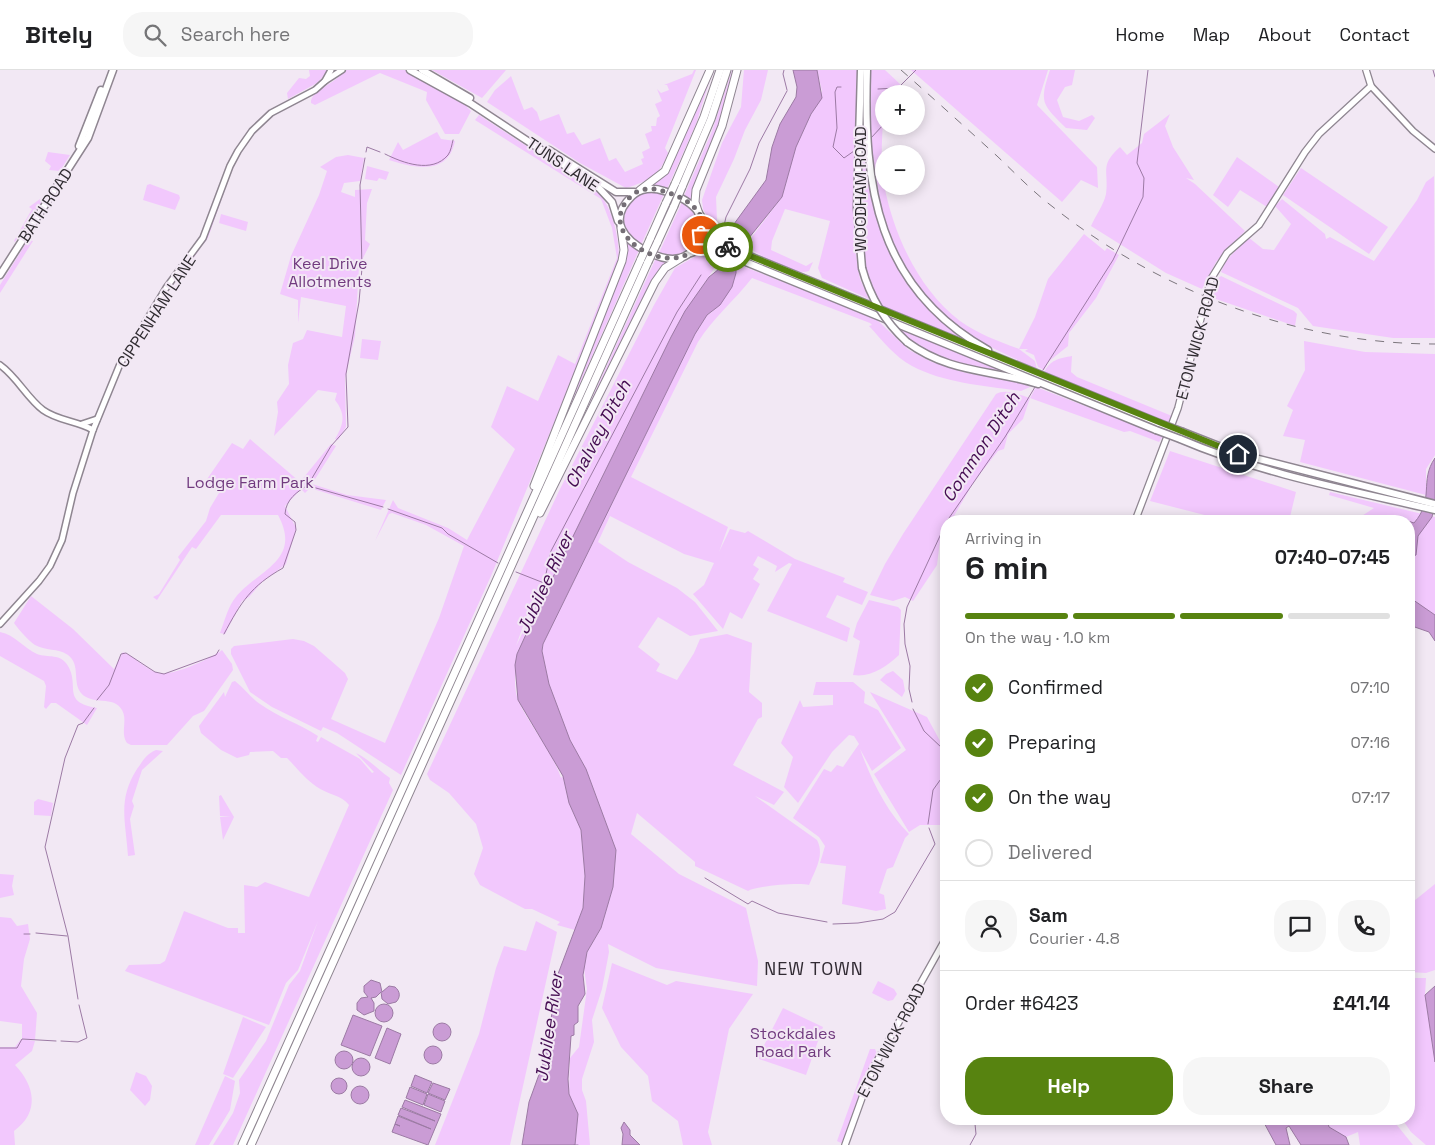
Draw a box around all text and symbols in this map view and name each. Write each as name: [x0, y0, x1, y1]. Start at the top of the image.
search box: [123, 12, 473, 57]
text: Bitely: [25, 19, 93, 50]
icon: search: [141, 21, 169, 49]
text: Search here: [181, 22, 290, 47]
text: Home: [1116, 23, 1165, 46]
text: Map: [1193, 23, 1230, 46]
text: About: [1258, 23, 1312, 46]
text: Contact: [1340, 23, 1410, 46]
map controls: [875, 85, 925, 195]
button: +: [875, 85, 925, 135]
street label: WOODHAM ROAD: [850, 126, 871, 252]
street label: TUNS LANE: [522, 132, 603, 196]
button: −: [875, 145, 925, 195]
street label: BATH ROAD: [14, 164, 77, 247]
pin: [680, 214, 722, 256]
icon: bag: [687, 221, 715, 249]
courier: [703, 222, 753, 272]
icon: bike: [714, 233, 742, 261]
street label: CIPPENHAM LANE: [112, 251, 201, 372]
park label: Keel Drive Allotments: [288, 253, 372, 292]
street label: ETON WICK ROAD: [1171, 274, 1224, 402]
water label: Chalvey Ditch: [559, 375, 636, 492]
water label: Common Ditch: [936, 387, 1025, 506]
pin: [1217, 433, 1259, 475]
icon: home: [1224, 440, 1252, 468]
park label: Lodge Farm Park: [186, 472, 314, 493]
water label: Jubilee River: [511, 526, 579, 638]
text: Arriving in: [965, 528, 1042, 549]
text: 07:40–07:45: [1275, 545, 1390, 570]
text: 6 min: [965, 548, 1048, 588]
text: On the way · 1.0 km: [965, 627, 1110, 648]
icon: check: [965, 674, 993, 702]
text: Confirmed: [1008, 675, 1103, 700]
text: 07:10: [1350, 677, 1390, 698]
icon: check: [965, 729, 993, 757]
text: Preparing: [1008, 730, 1096, 755]
text: 07:16: [1350, 732, 1390, 753]
icon: check: [965, 784, 993, 812]
text: On the way: [1008, 785, 1111, 810]
text: 07:17: [1351, 787, 1390, 808]
text: Delivered: [1008, 840, 1093, 865]
button: person: [965, 900, 1017, 952]
button: chat: [1274, 900, 1326, 952]
button: phone: [1338, 900, 1390, 952]
text: Sam: [1029, 903, 1068, 928]
text: Courier · 4.8: [1029, 928, 1120, 949]
district label: NEW TOWN: [764, 957, 864, 980]
water label: Jubilee River: [529, 969, 568, 1083]
street label: ETON WICK ROAD: [852, 979, 930, 1101]
text: Order #6423: [965, 991, 1078, 1016]
text: £41.14: [1333, 991, 1390, 1016]
park label: Stockdales Road Park: [750, 1023, 836, 1062]
button: Help: [965, 1057, 1173, 1115]
button: Share: [1183, 1057, 1390, 1115]

